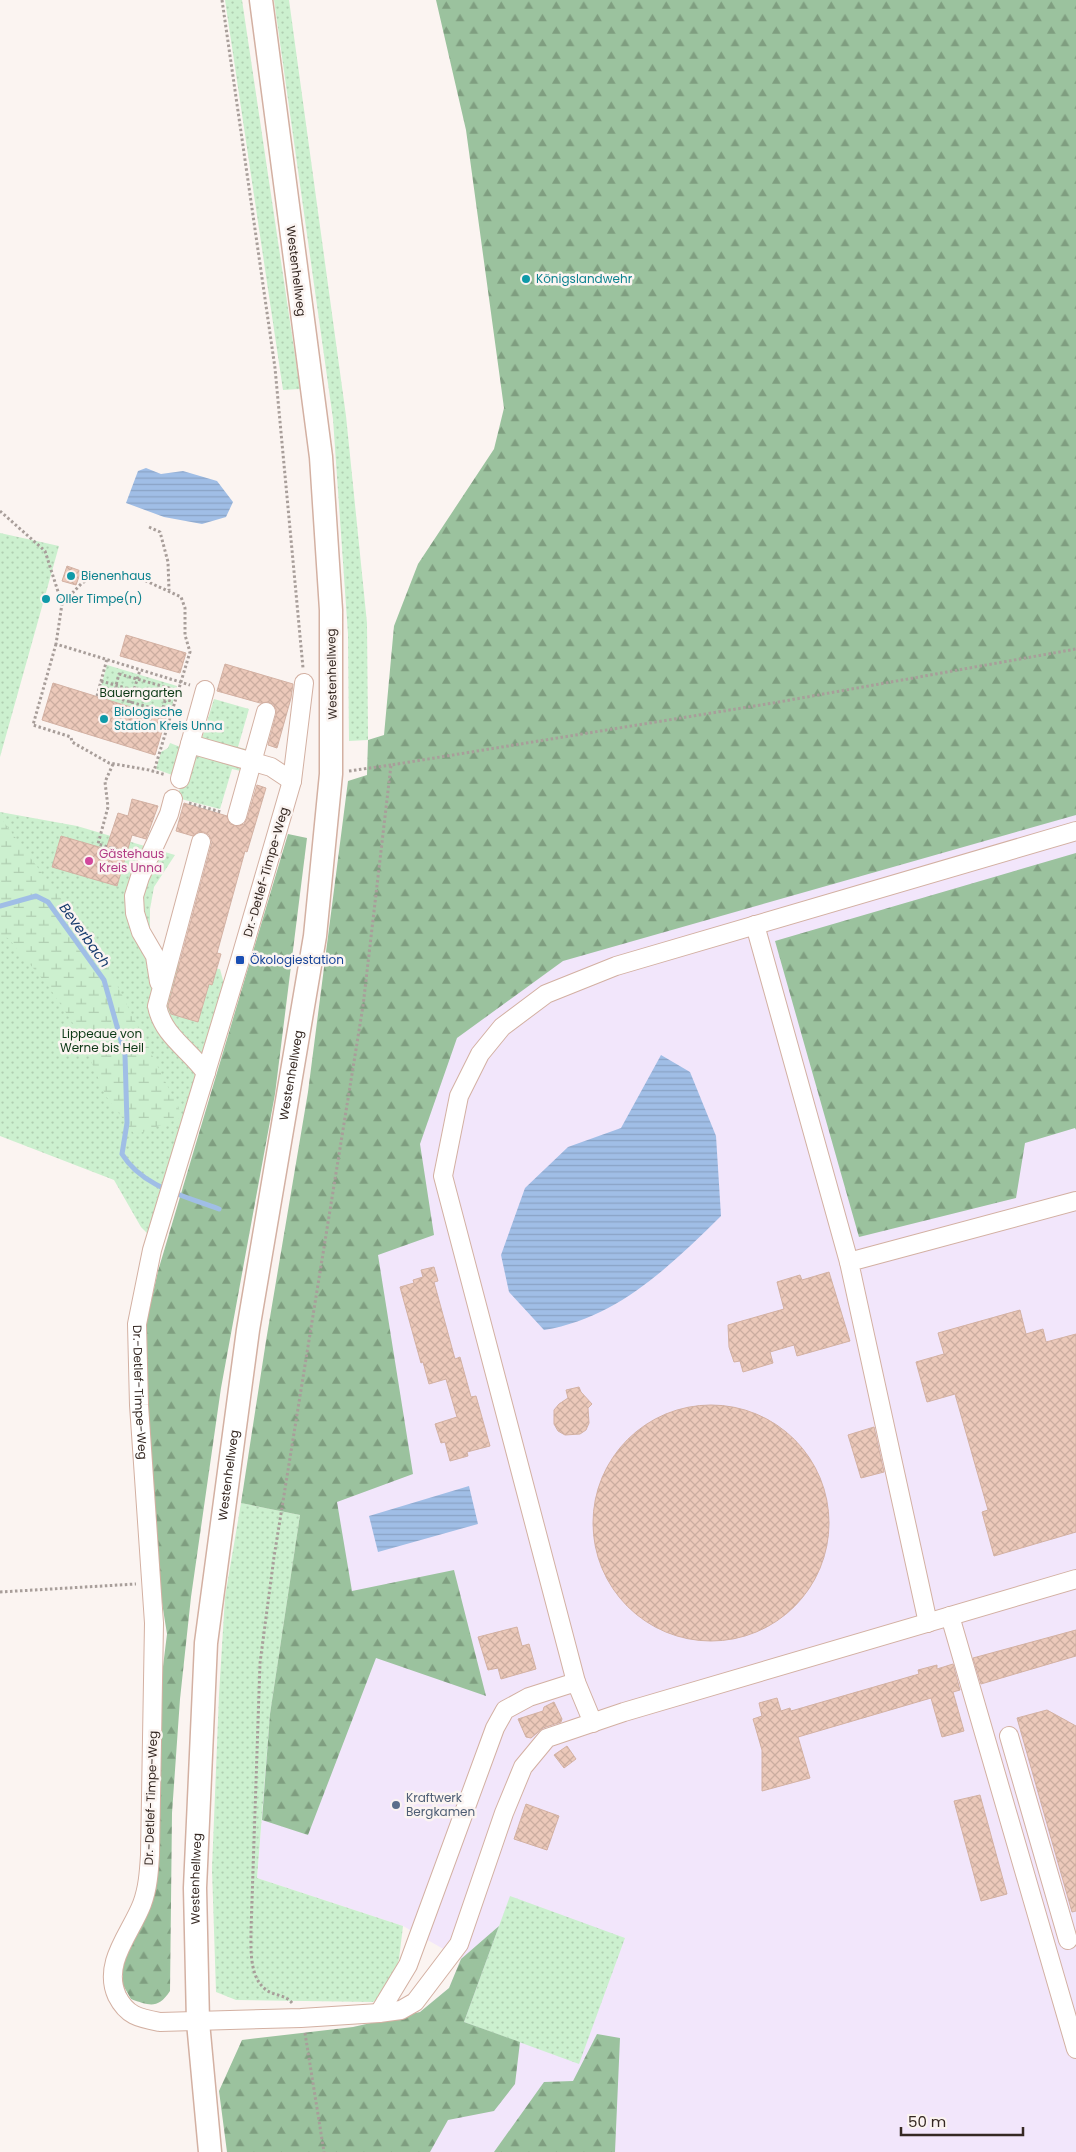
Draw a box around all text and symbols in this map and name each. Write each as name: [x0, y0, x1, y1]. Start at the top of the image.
street label: Westenhellweg: [282, 225, 310, 317]
place label: Königslandwehr: [536, 270, 633, 287]
marker: Königslandwehr: [520, 273, 532, 285]
place label: Bienenhaus: [81, 567, 151, 584]
marker: Bienenhaus: [65, 570, 77, 582]
place label: Oller Timpe(n): [56, 590, 142, 607]
marker: Oller Timpe(n): [40, 593, 52, 605]
street label: Westenhellweg: [322, 628, 341, 720]
park label: Bauerngarten: [100, 684, 182, 701]
place label: Biologische Station Kreis Unna: [114, 703, 223, 734]
marker: Biologische Station Kreis Unna: [98, 713, 110, 725]
street label: Dr.-Detlef-Timpe-Weg: [239, 805, 292, 939]
place label: Gästehaus Kreis Unna: [99, 845, 164, 876]
marker: Gästehaus Kreis Unna: [83, 855, 95, 867]
water label: Beverbach: [55, 899, 115, 971]
place label: Ökologiestation: [250, 951, 344, 968]
marker: Ökologiestation: [234, 954, 246, 966]
park label: Lippeaue von Werne bis Heil: [60, 1025, 144, 1056]
street label: Westenhellweg: [275, 1029, 307, 1122]
street label: Dr.-Detlef-Timpe-Weg: [129, 1325, 152, 1460]
street label: Westenhellweg: [213, 1429, 243, 1522]
street label: Dr.-Detlef-Timpe-Weg: [140, 1730, 161, 1866]
place label: Kraftwerk Bergkamen: [406, 1789, 475, 1820]
marker: Kraftwerk Bergkamen: [390, 1799, 402, 1811]
street label: Westenhellweg: [186, 1833, 205, 1924]
scale bar: [901, 2104, 1024, 2136]
text: 50 m: [908, 2111, 946, 2132]

